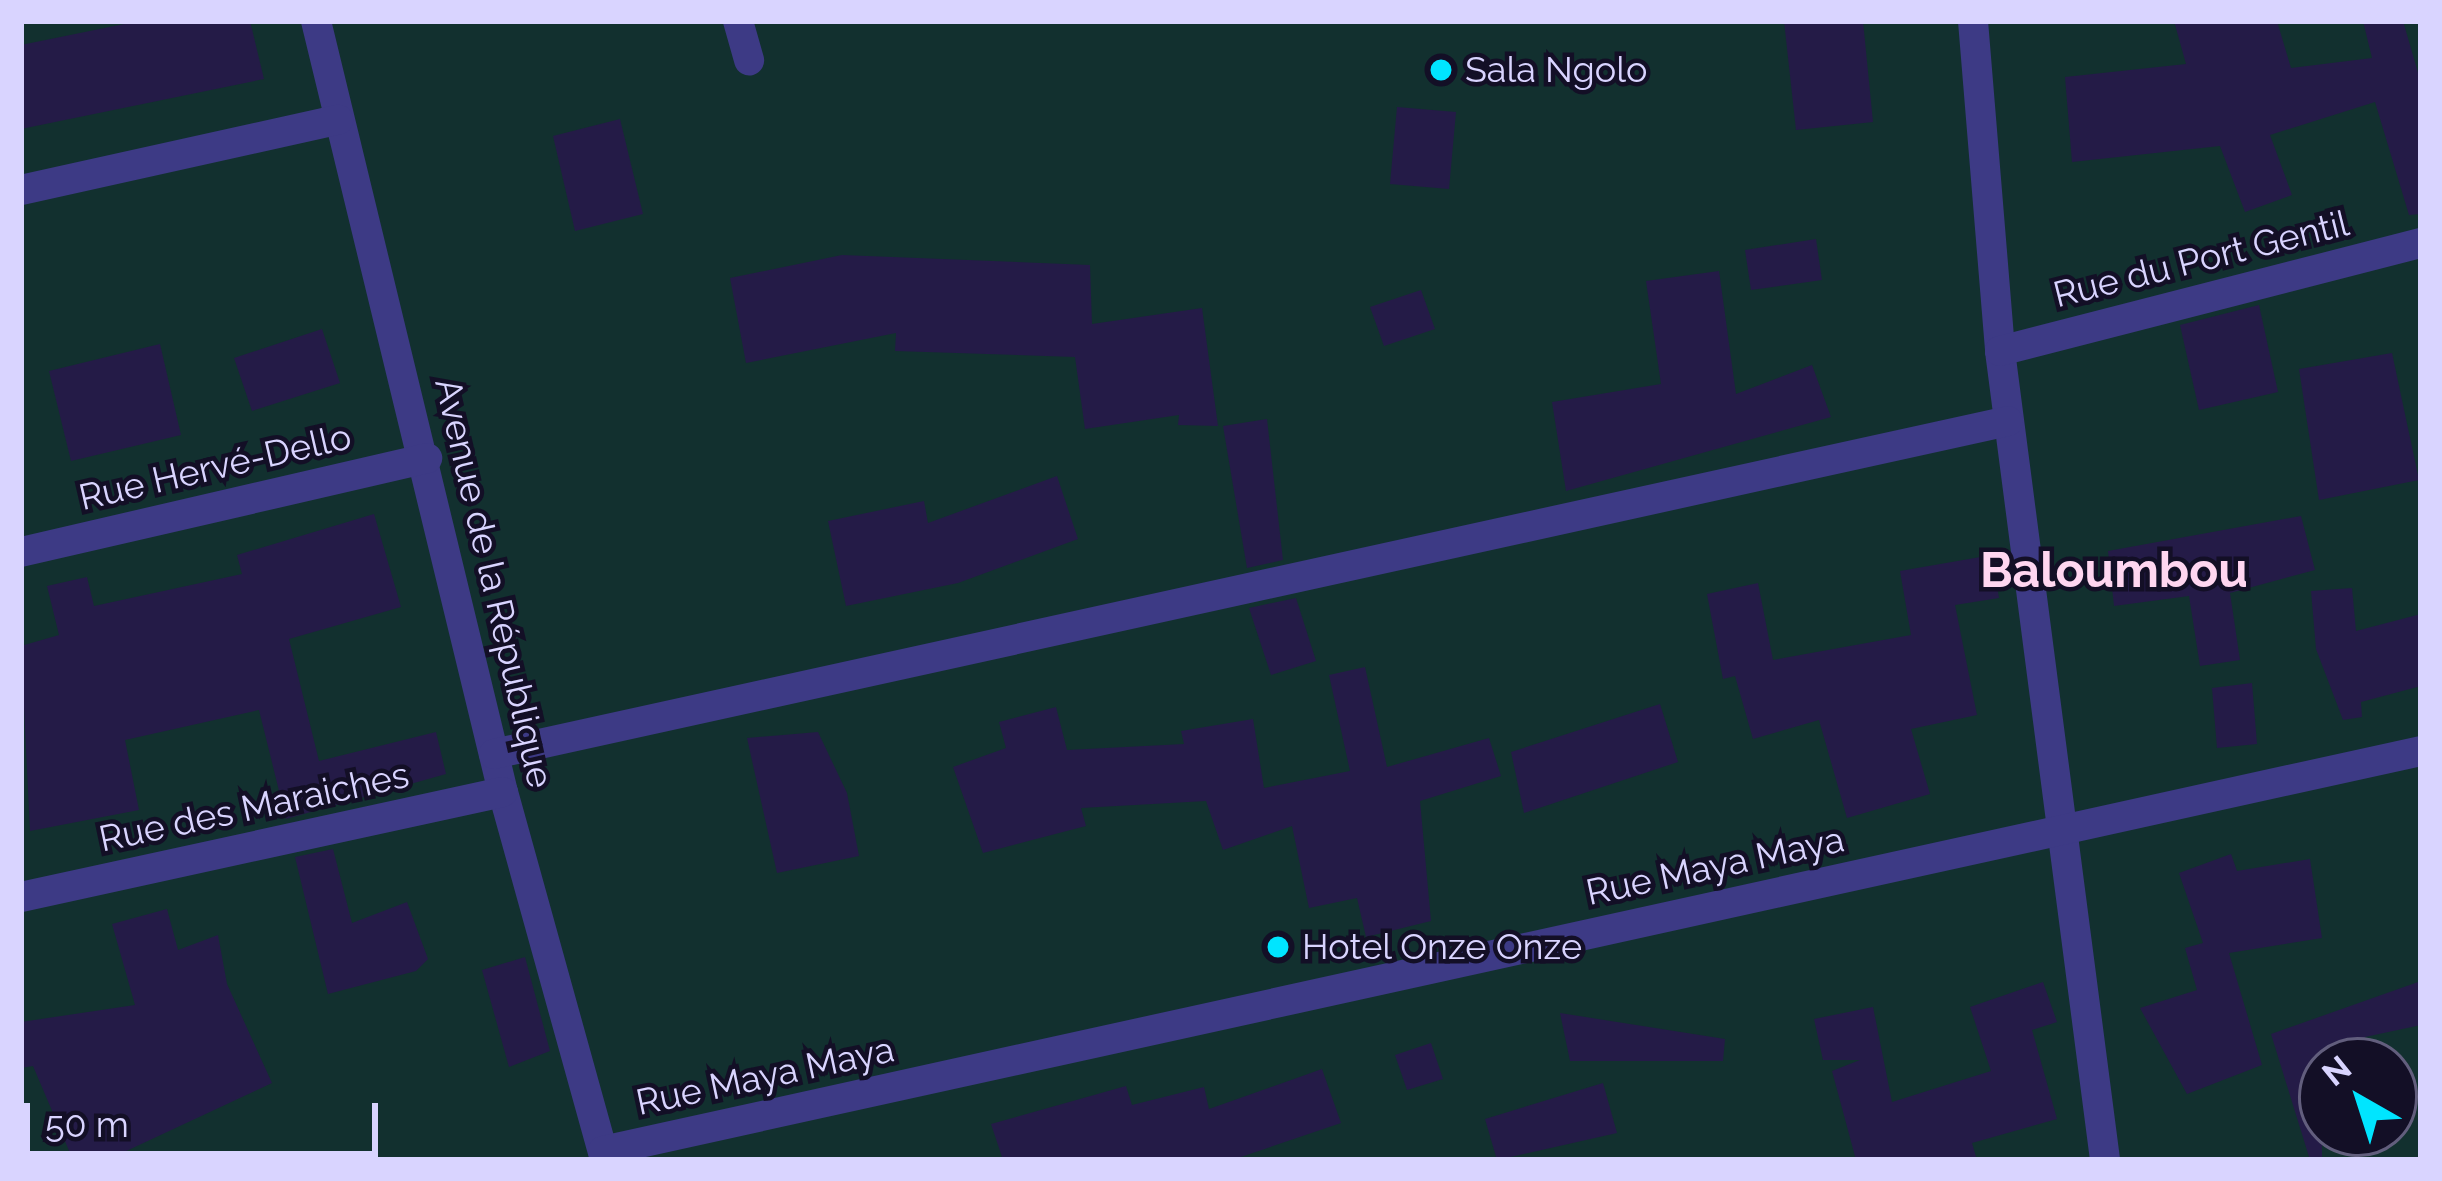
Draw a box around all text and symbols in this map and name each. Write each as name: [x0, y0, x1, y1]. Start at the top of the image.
place label: Sala Ngolo: [1465, 48, 1647, 92]
marker: Sala Ngolo: [1428, 57, 1454, 83]
street label: Rue du Port Gentil: [2049, 201, 2353, 317]
street label: Avenue de la République: [426, 374, 562, 792]
street label: Rue Hervé-Dello: [75, 415, 355, 519]
district label: Baloumbou: [1980, 542, 2248, 600]
street label: Rue des Maraiches: [95, 753, 413, 861]
street label: Rue Maya Maya: [1582, 818, 1848, 914]
place label: Hotel Onze Onze: [1302, 925, 1583, 969]
marker: Hotel Onze Onze: [1265, 934, 1291, 960]
street label: Rue Maya Maya: [632, 1028, 898, 1124]
north arrow: [2298, 1037, 2418, 1157]
text: N: [2315, 1048, 2359, 1094]
scale bar: [30, 1079, 384, 1153]
text: 50 m: [45, 1103, 129, 1145]

